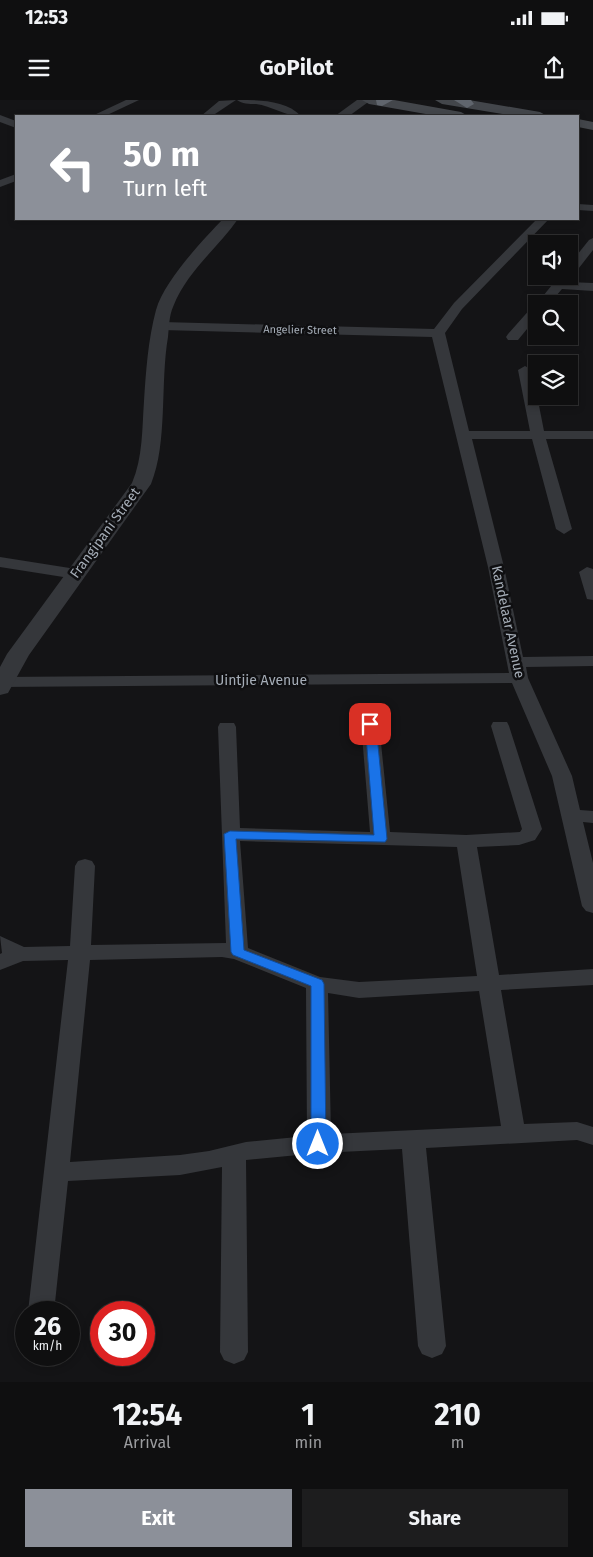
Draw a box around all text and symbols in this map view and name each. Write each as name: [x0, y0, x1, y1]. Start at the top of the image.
text: 12:53: [25, 6, 68, 29]
icon: menu: [25, 54, 53, 82]
text: GoPilot: [259, 54, 334, 81]
icon: share: [540, 54, 568, 82]
text: 50 m: [123, 133, 200, 175]
icon: left: [40, 135, 105, 200]
text: Turn left: [123, 175, 207, 202]
map controls: [528, 235, 578, 405]
button: sound: [528, 235, 578, 285]
button: search: [528, 295, 578, 345]
street label: Angelier Street: [263, 323, 337, 337]
button: layers: [528, 355, 578, 405]
street label: Frangipani Street: [66, 484, 144, 582]
street label: Kandelaar Avenue: [488, 564, 528, 680]
street label: Uintjie Avenue: [215, 672, 307, 689]
pin: [349, 703, 391, 745]
icon: arrive: [356, 710, 384, 738]
position arrow: [291, 1117, 343, 1169]
speed limit sign: 30: [90, 1301, 155, 1366]
text: 26: [34, 1312, 61, 1342]
text: km/h: [33, 1339, 62, 1353]
text: 12:54: [112, 1397, 182, 1433]
text: 1: [301, 1397, 315, 1433]
text: 210: [434, 1397, 481, 1433]
text: Arrival: [124, 1433, 171, 1452]
text: min: [294, 1433, 322, 1452]
text: m: [451, 1433, 464, 1452]
button: Exit: [25, 1489, 292, 1547]
button: Share: [302, 1489, 568, 1547]

